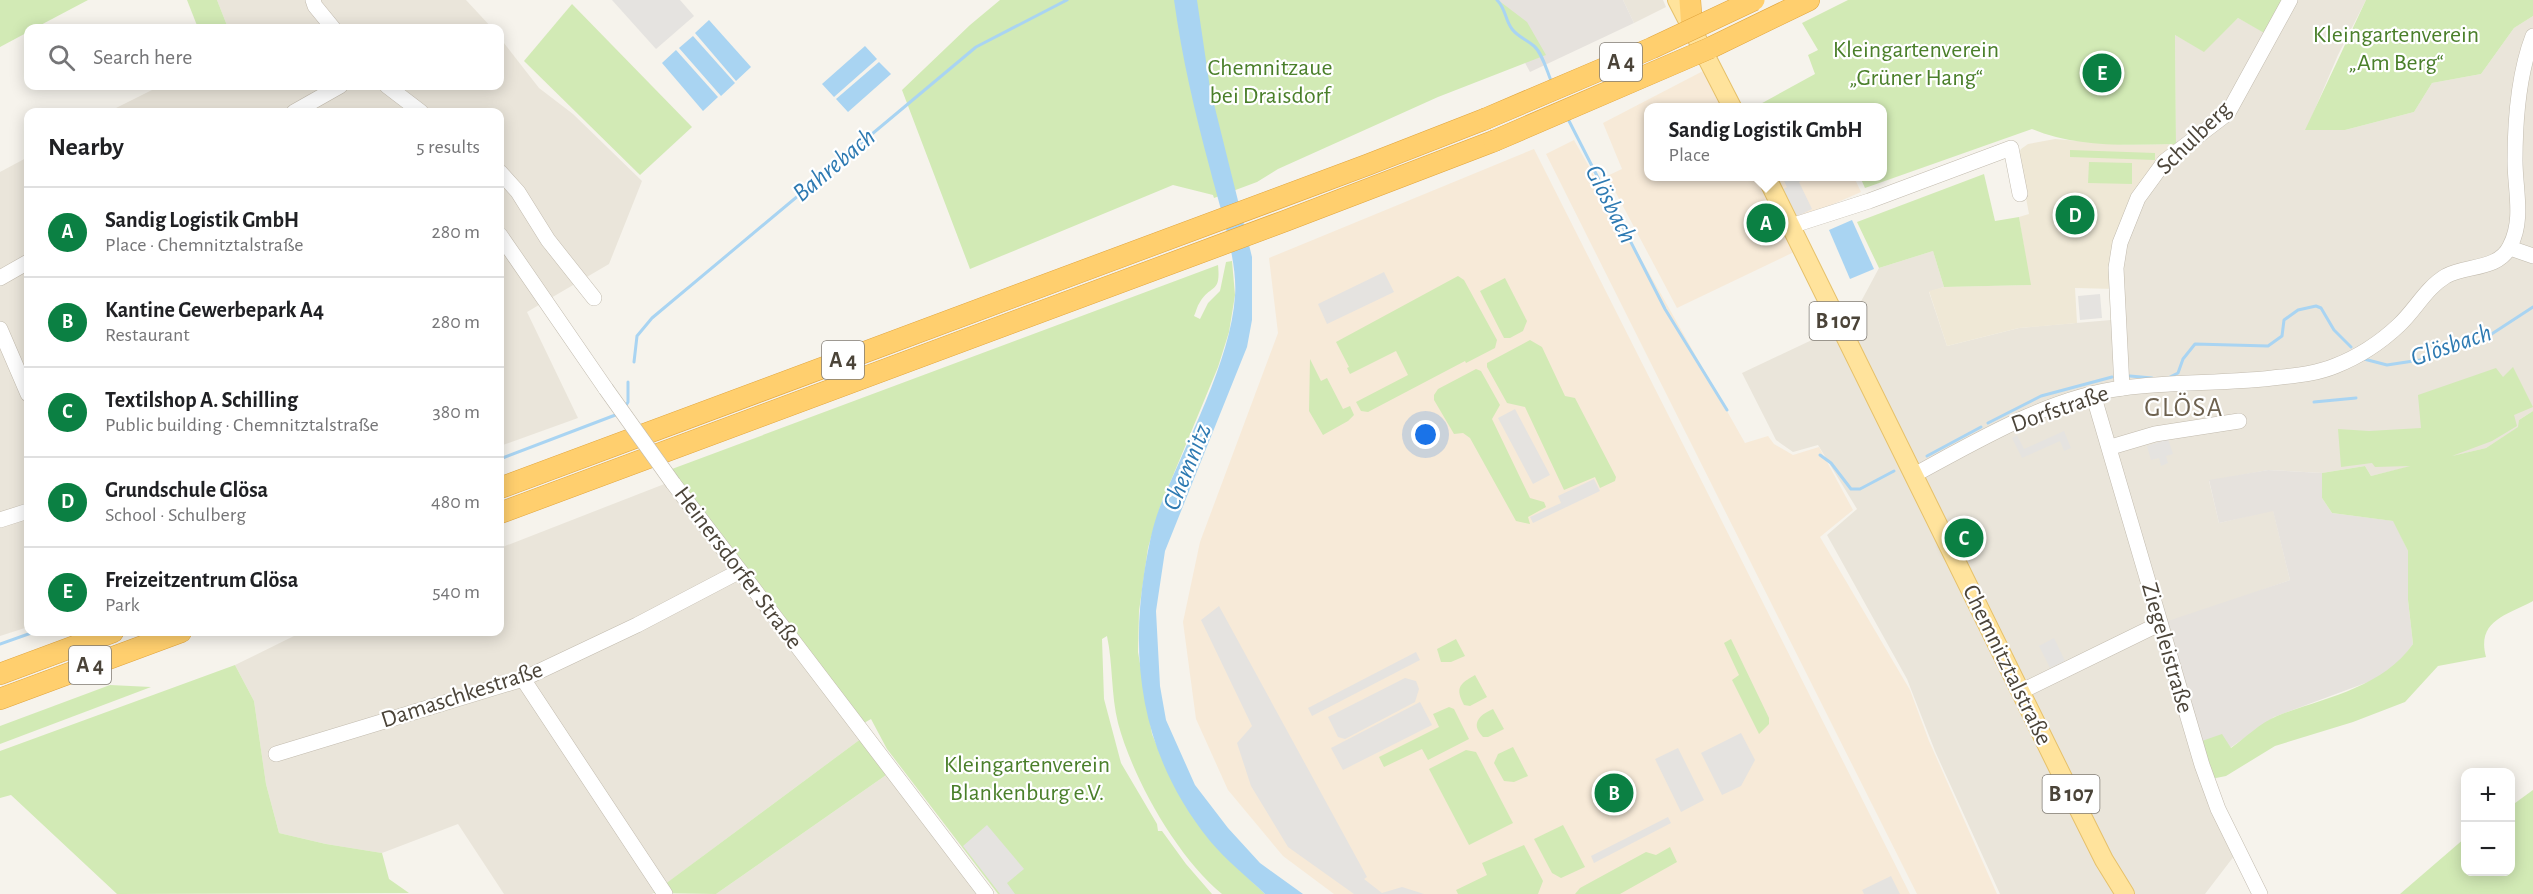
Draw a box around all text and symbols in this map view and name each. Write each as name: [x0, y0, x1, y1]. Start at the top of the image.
park label: Kleingartenverein „Am Berg“: [2313, 23, 2479, 75]
search box: [24, 24, 504, 90]
park label: Kleingartenverein „Grüner Hang“: [1833, 38, 1999, 90]
icon: search: [45, 41, 78, 74]
road number: A 4: [1600, 43, 1642, 81]
text: Search here: [93, 46, 192, 68]
pin: E: [2082, 50, 2122, 96]
park label: Chemnitzaue bei Draisdorf: [1207, 56, 1333, 108]
street label: Schulberg: [2152, 97, 2236, 179]
popup: [1644, 103, 1887, 181]
text: Sandig Logistik GmbH: [1669, 119, 1863, 141]
water label: Bahrebach: [788, 123, 880, 207]
text: Nearby: [48, 134, 124, 160]
text: 5 results: [416, 137, 480, 157]
text: Place: [1669, 145, 1710, 165]
water label: Glösbach: [1580, 161, 1642, 247]
pin: D: [2056, 192, 2094, 238]
pin: A: [1746, 200, 1786, 246]
text: Sandig Logistik GmbH: [105, 209, 299, 231]
text: A: [62, 222, 74, 242]
text: 280 m: [432, 222, 480, 242]
text: Place · Chemnitztalstraße: [105, 235, 303, 255]
text: Kantine Gewerbepark A4: [105, 299, 324, 321]
road number: B 107: [1810, 302, 1866, 340]
text: B: [62, 312, 73, 332]
text: 280 m: [432, 312, 480, 332]
water label: Glösbach: [2407, 319, 2495, 371]
text: Restaurant: [105, 325, 190, 345]
road number: A 4: [822, 341, 864, 379]
street label: Dorfstraße: [2008, 381, 2112, 437]
text: Textilshop A. Schilling: [105, 389, 298, 411]
district label: GLÖSA: [2144, 392, 2224, 421]
text: C: [62, 402, 73, 422]
text: 380 m: [432, 402, 480, 422]
text: Public building · Chemnitztalstraße: [105, 415, 379, 435]
water label: Chemnitz: [1158, 420, 1216, 514]
your location: [1411, 420, 1440, 449]
text: Grundschule Glösa: [105, 479, 268, 501]
street label: Heinersdorfer Straße: [669, 482, 807, 654]
text: D: [61, 492, 74, 512]
text: 480 m: [431, 492, 480, 512]
text: School · Schulberg: [105, 505, 246, 525]
pin: C: [1944, 516, 1984, 560]
text: Freizeitzentrum Glösa: [105, 569, 298, 591]
street label: Ziegeleistraße: [2137, 580, 2197, 716]
street label: Chemnitztalstraße: [1958, 581, 2056, 749]
text: E: [62, 582, 73, 602]
text: 540 m: [432, 582, 480, 602]
text: Park: [105, 595, 140, 615]
road number: A 4: [69, 646, 111, 684]
street label: Damaschkestraße: [378, 658, 546, 732]
park label: Kleingartenverein Blankenburg e.V.: [944, 753, 1110, 805]
map controls: [2461, 768, 2515, 876]
button: +: [2461, 768, 2515, 822]
pin: B: [1594, 770, 1634, 816]
road number: B 107: [2042, 775, 2100, 813]
button: −: [2461, 822, 2515, 876]

